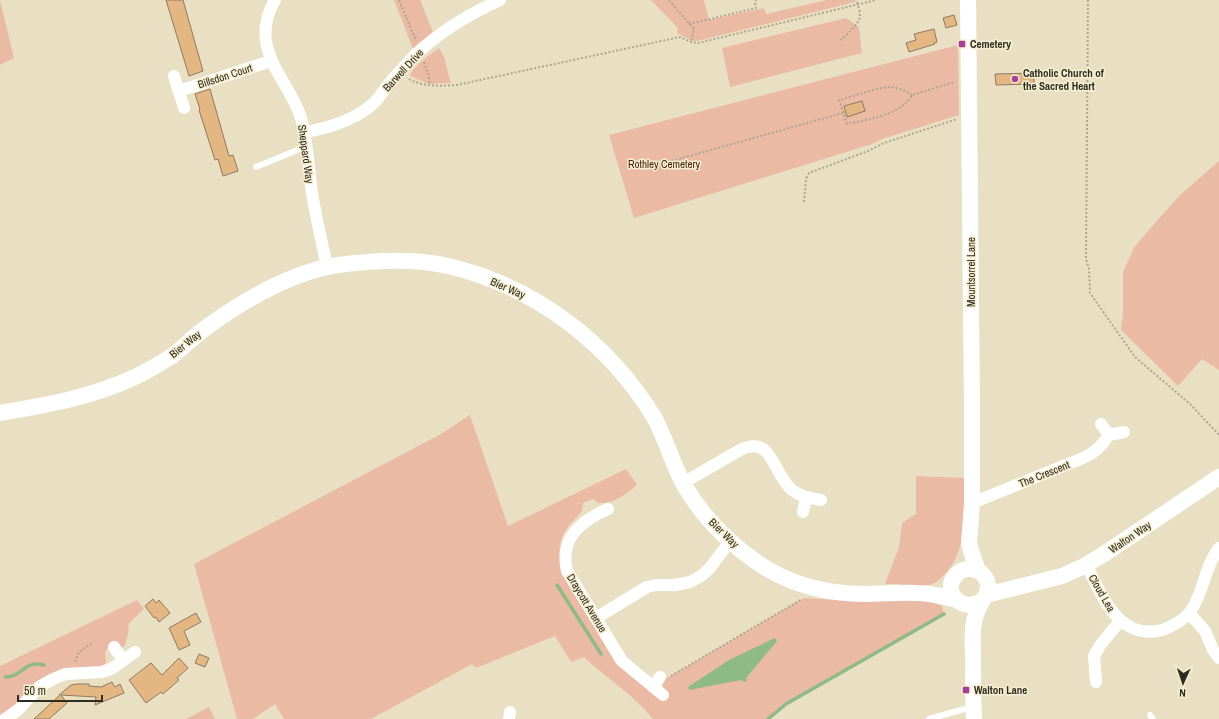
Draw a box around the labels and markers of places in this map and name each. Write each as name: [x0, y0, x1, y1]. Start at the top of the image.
place label: Cemetery: [970, 37, 1011, 51]
marker: Cemetery: [957, 39, 967, 49]
place label: Catholic Church of the Sacred Heart: [1023, 66, 1104, 93]
marker: Catholic Church of the Sacred Heart: [1010, 74, 1020, 84]
place label: Walton Lane: [974, 683, 1027, 697]
marker: Walton Lane: [961, 685, 971, 695]

